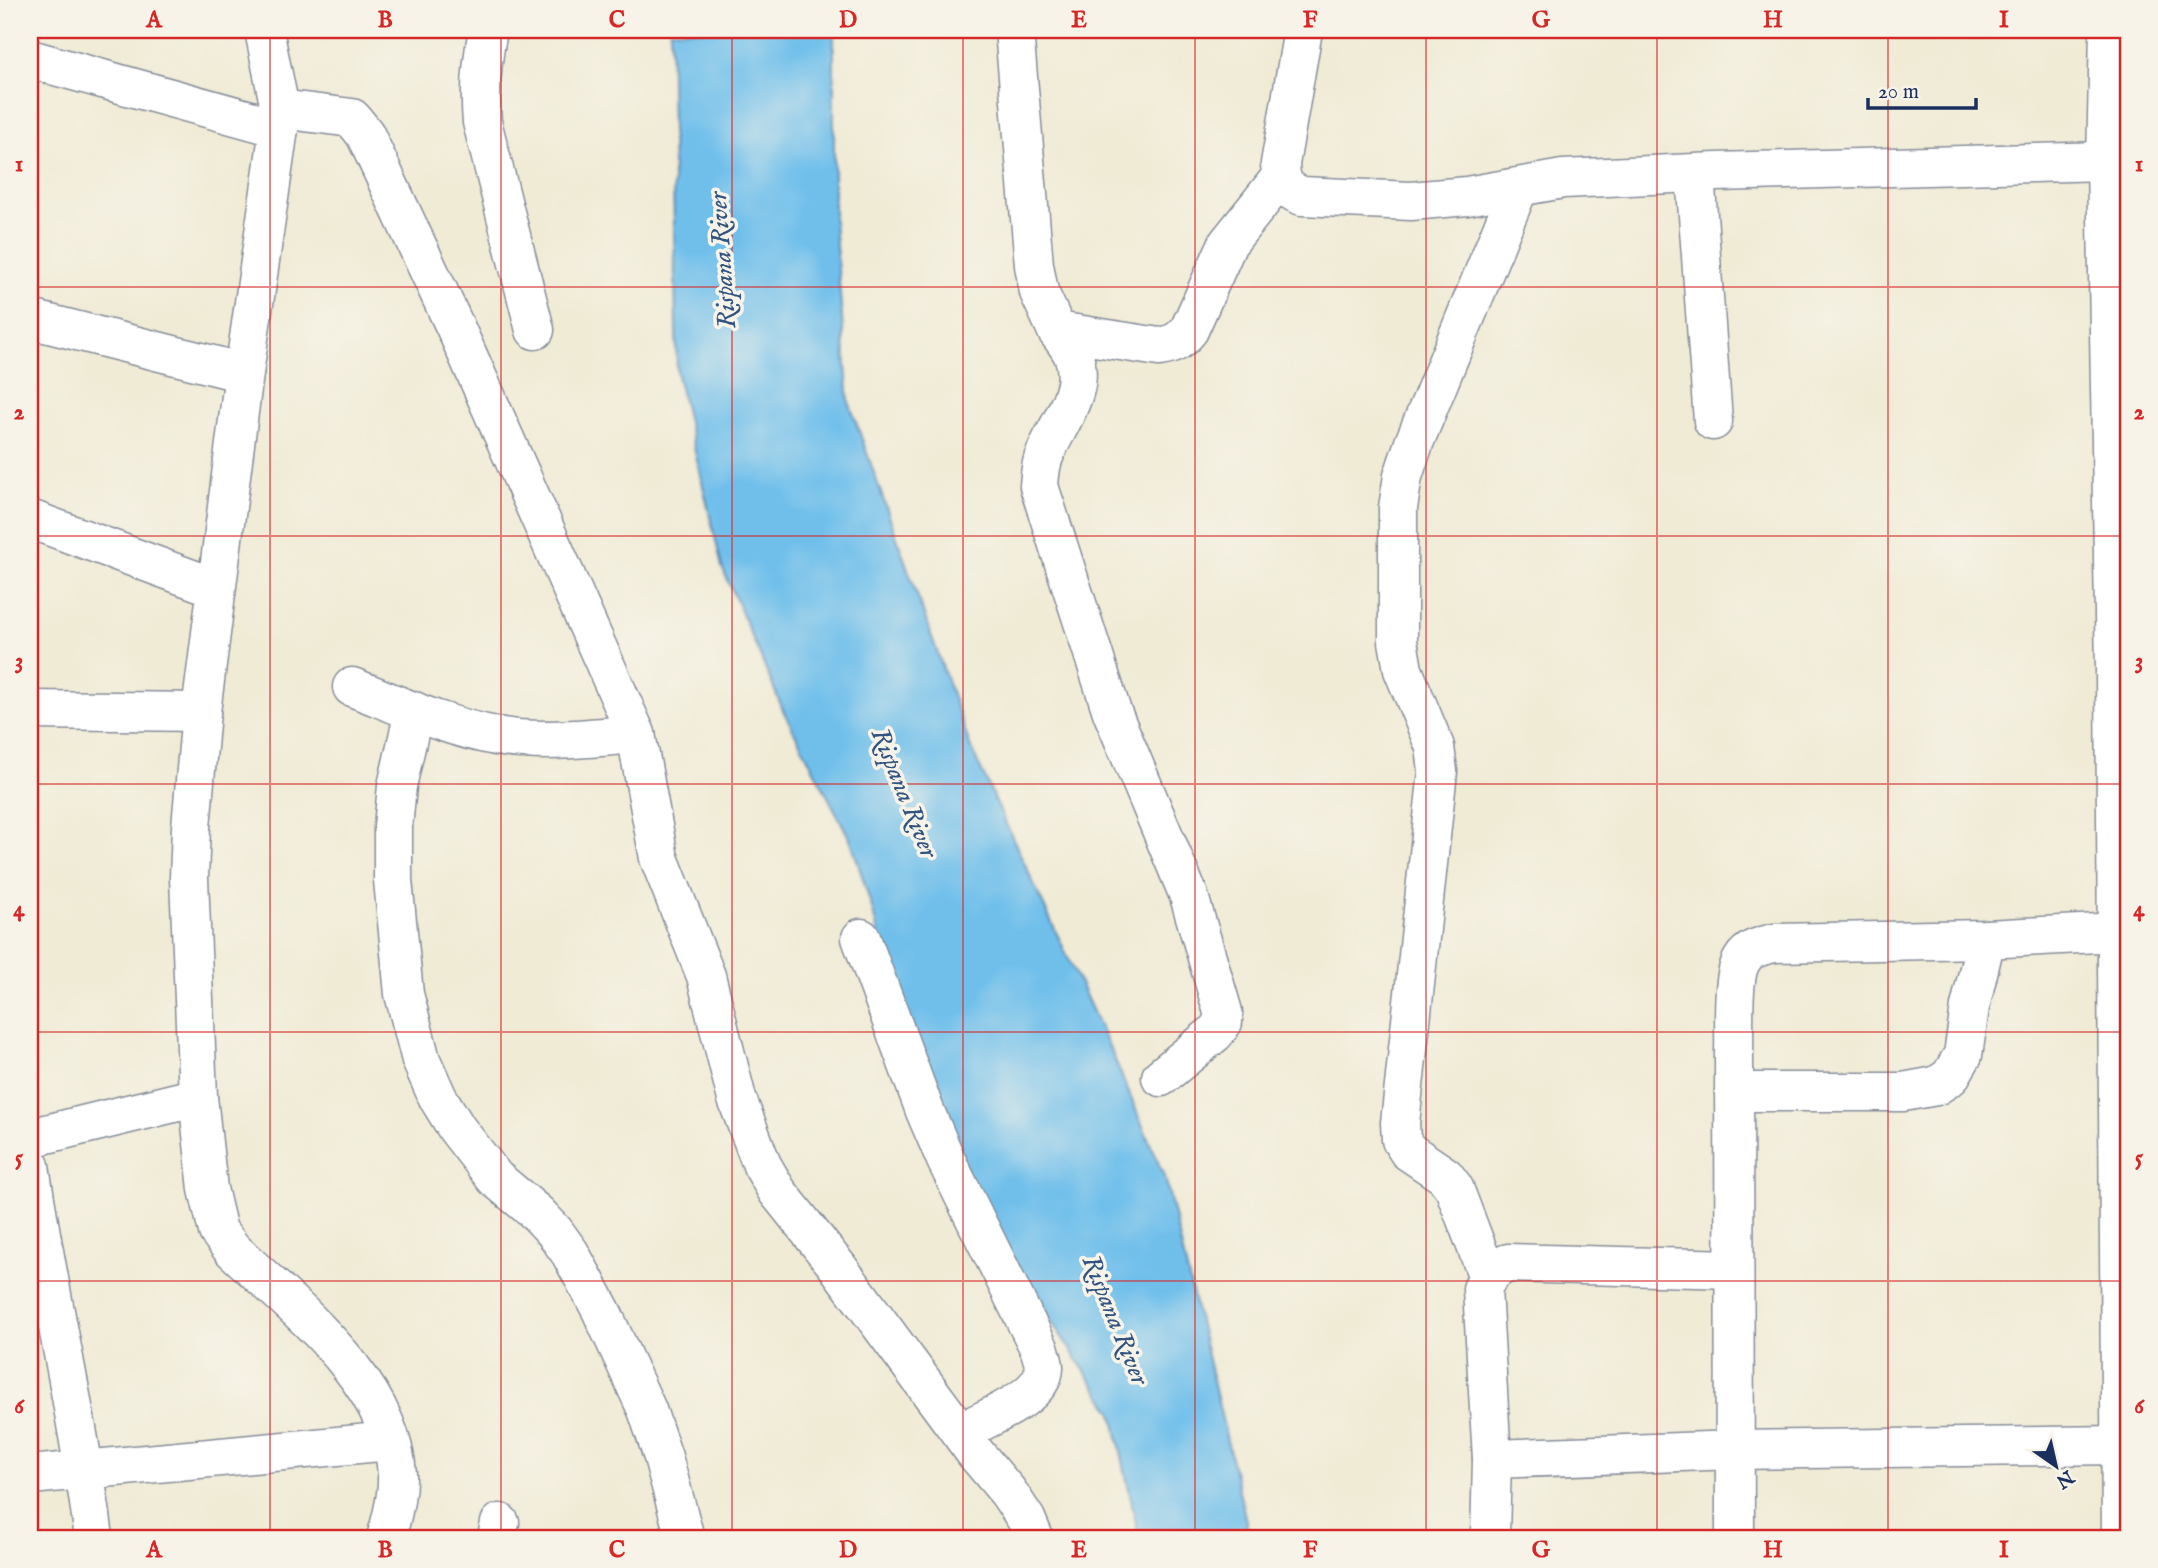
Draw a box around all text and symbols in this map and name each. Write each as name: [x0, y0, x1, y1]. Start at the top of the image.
text: A: [145, 6, 163, 35]
text: B: [377, 6, 393, 35]
text: C: [609, 6, 626, 35]
text: D: [839, 6, 857, 35]
text: E: [1071, 6, 1087, 35]
text: F: [1303, 6, 1318, 35]
text: G: [1532, 6, 1551, 35]
text: H: [1763, 6, 1783, 35]
text: I: [1999, 6, 2009, 35]
scale bar: [1868, 66, 1976, 110]
text: 20 m: [1878, 79, 1919, 106]
text: 1: [15, 150, 23, 179]
text: 1: [2135, 150, 2143, 179]
water label: Rispana River: [702, 189, 744, 330]
text: 2: [14, 398, 25, 427]
text: 2: [2134, 398, 2145, 427]
text: 3: [15, 647, 23, 676]
text: 3: [2135, 647, 2143, 676]
water label: Rispana River: [863, 723, 945, 864]
text: 4: [13, 895, 25, 924]
text: 4: [2133, 895, 2145, 924]
text: 5: [15, 1144, 24, 1173]
text: 5: [2135, 1144, 2144, 1173]
water label: Rispana River: [1074, 1250, 1156, 1391]
text: 6: [14, 1392, 25, 1421]
text: 6: [2134, 1392, 2145, 1421]
north arrow: [2022, 1432, 2092, 1502]
text: N: [2050, 1463, 2079, 1493]
text: A: [145, 1536, 163, 1565]
text: B: [377, 1536, 393, 1565]
text: C: [609, 1536, 626, 1565]
text: D: [839, 1536, 857, 1565]
text: E: [1071, 1536, 1087, 1565]
text: F: [1303, 1536, 1318, 1565]
text: G: [1532, 1536, 1551, 1565]
text: H: [1763, 1536, 1783, 1565]
text: I: [1999, 1536, 2009, 1565]

